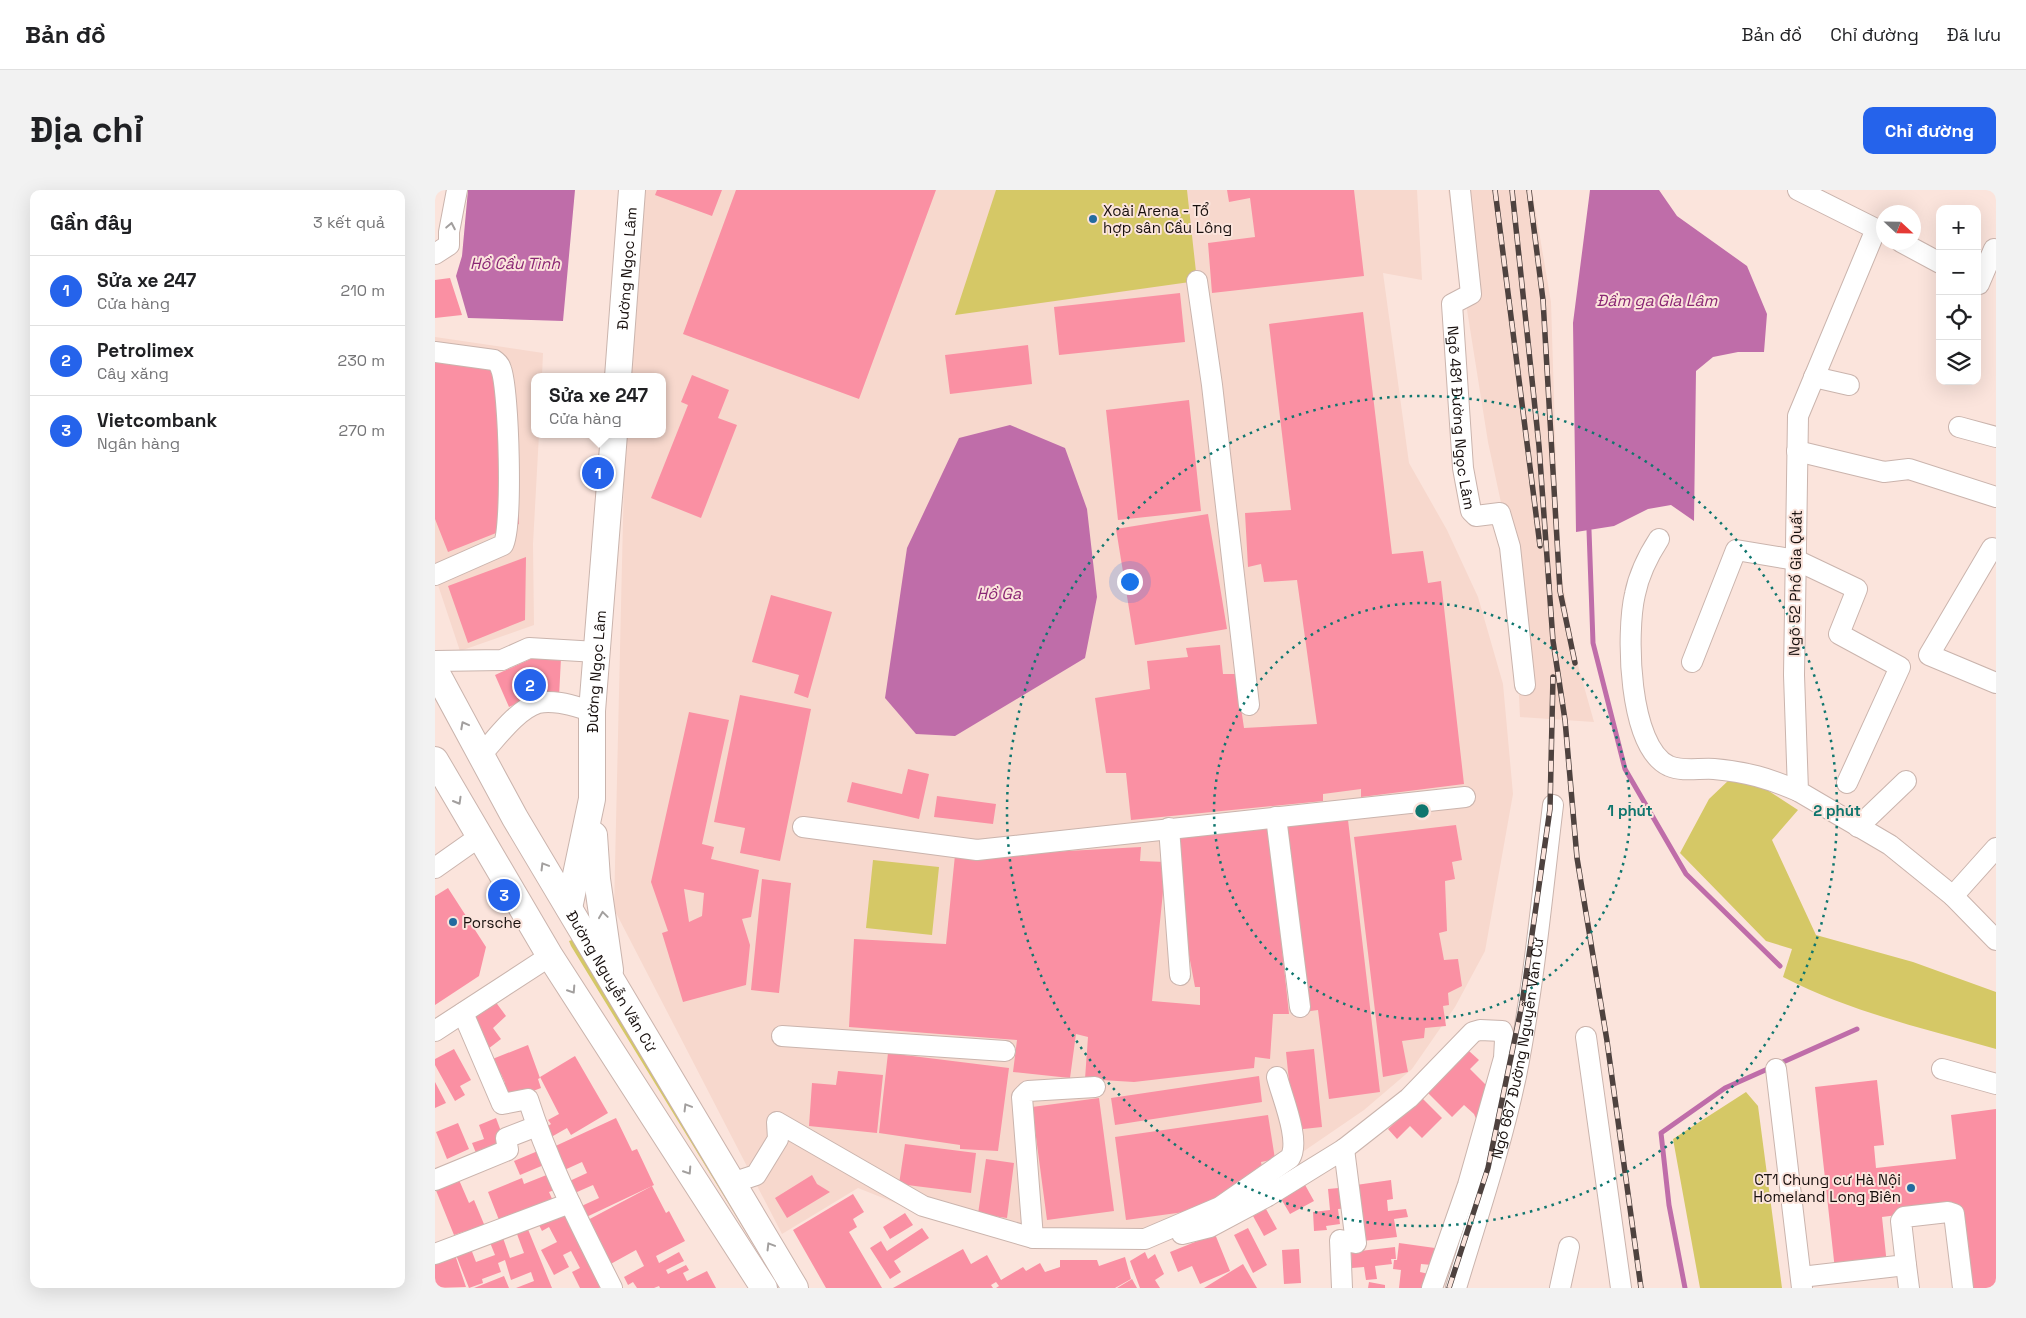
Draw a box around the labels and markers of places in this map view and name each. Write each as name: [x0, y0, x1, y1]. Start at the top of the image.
place label: Xoài Arena - Tổ hợp sân Cầu Lông: [1103, 201, 1232, 237]
marker: Xoài Arena - Tổ hợp sân Cầu Lông: [1087, 213, 1099, 225]
pin: 1: [582, 454, 614, 492]
pin: 2: [514, 666, 546, 704]
centre of rings: [1413, 802, 1431, 820]
pin: 3: [488, 876, 520, 914]
place label: Porsche: [463, 913, 522, 932]
marker: Porsche: [447, 916, 459, 928]
place label: CT1 Chung cư Hà Nội Homeland Long Biên: [1753, 1170, 1901, 1206]
marker: CT1 Chung cư Hà Nội Homeland Long Biên: [1905, 1182, 1917, 1194]

